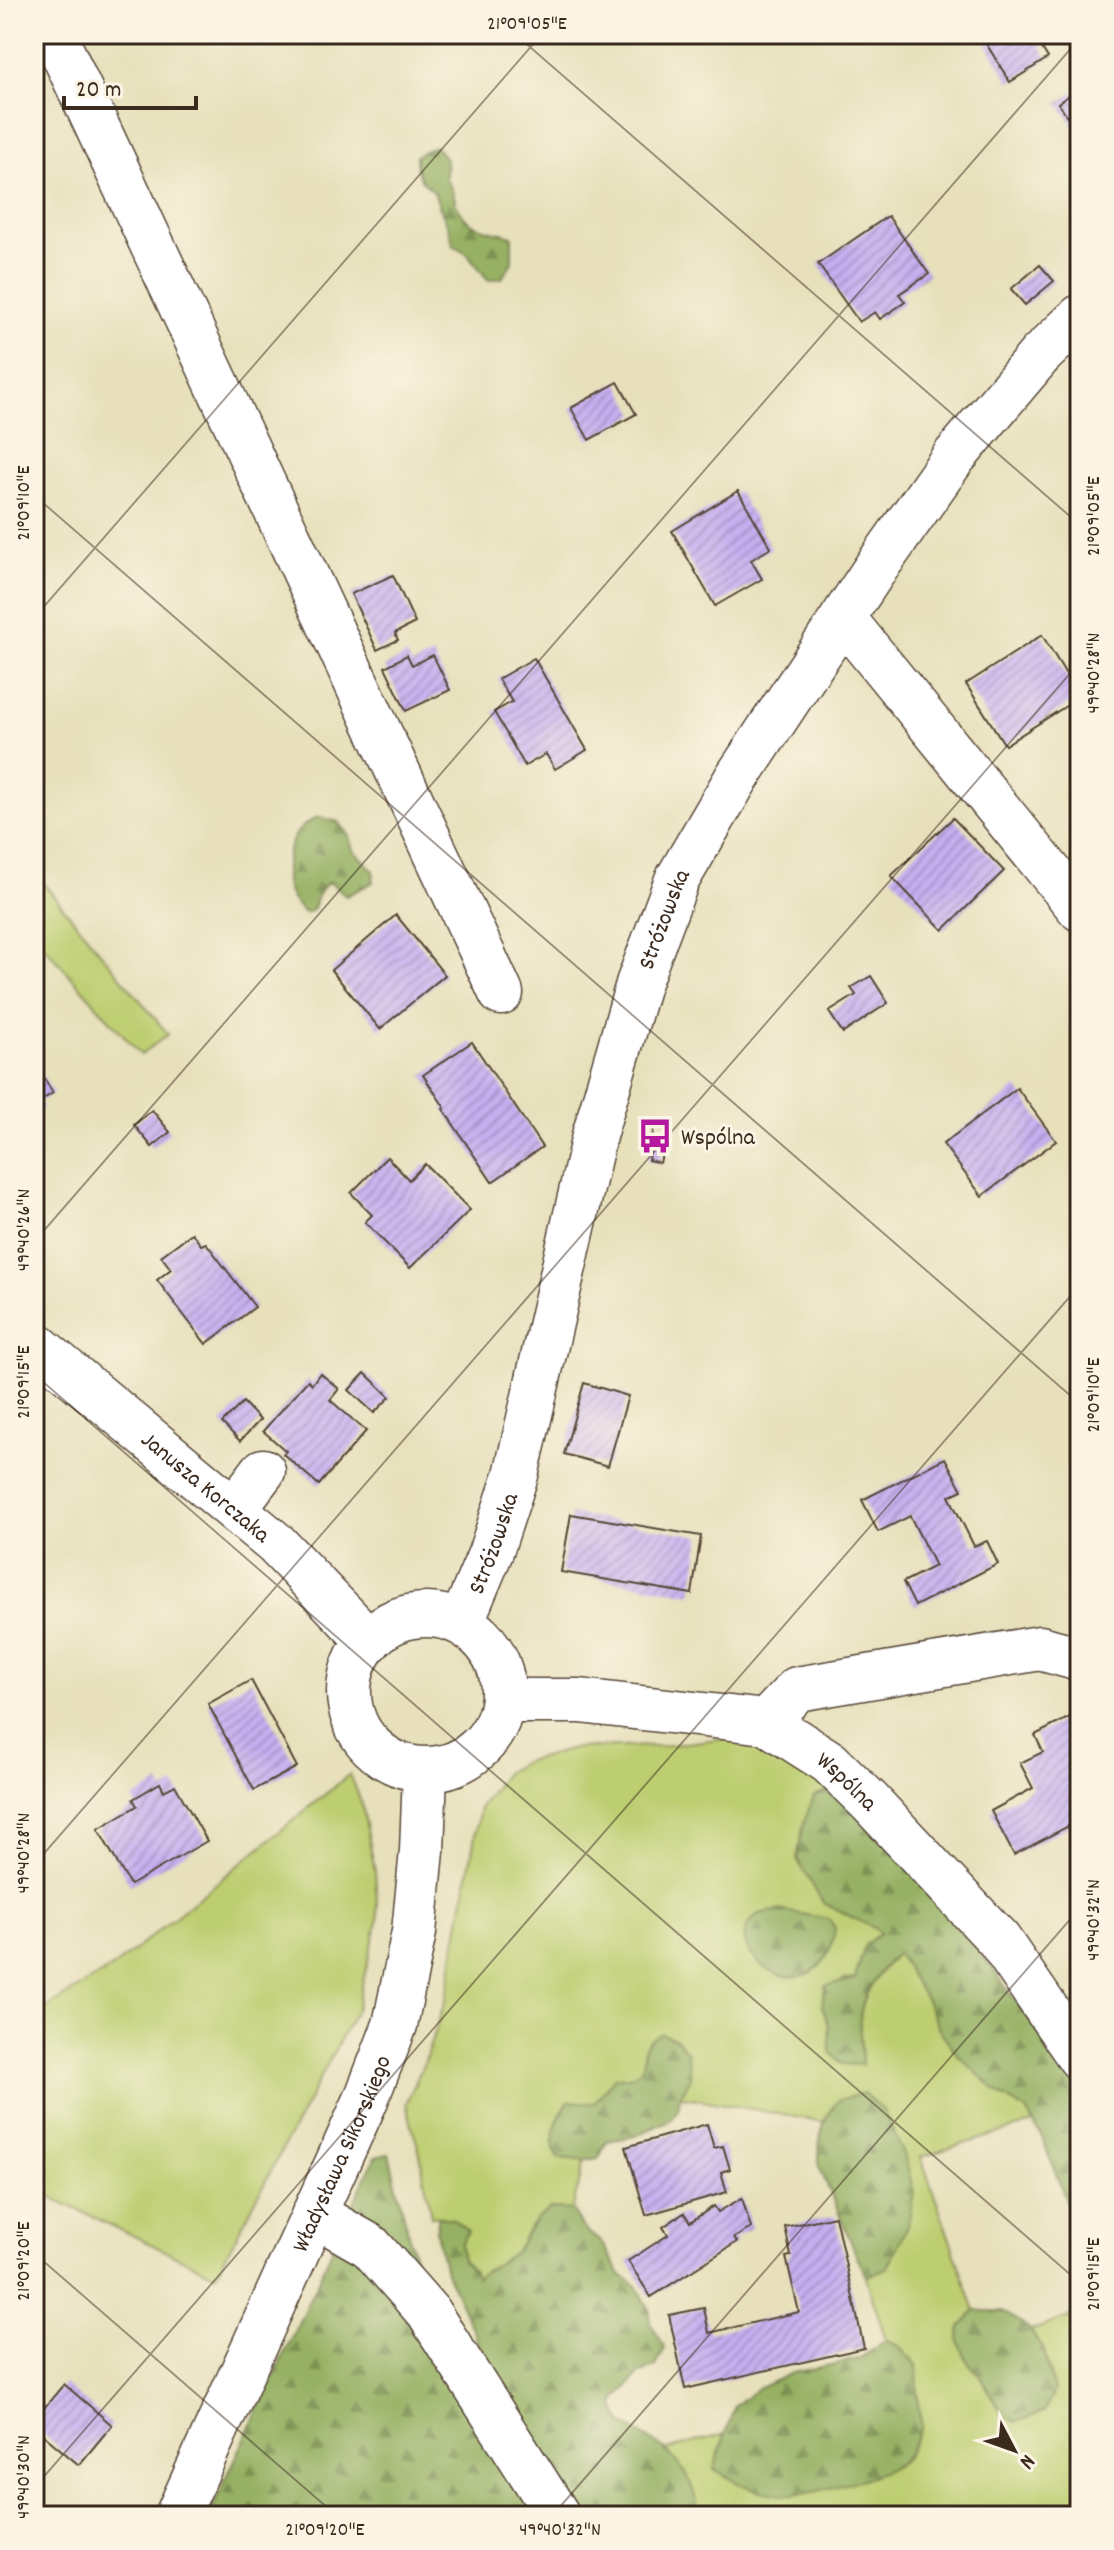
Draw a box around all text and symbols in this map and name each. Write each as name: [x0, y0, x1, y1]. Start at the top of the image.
text: 21°09'05"E: [487, 11, 567, 39]
scale bar: [64, 60, 196, 110]
text: 20 m: [76, 74, 122, 108]
text: 21°09'10"E: [11, 465, 39, 541]
text: 21°09'05"E: [1081, 476, 1109, 556]
text: 49°40'28"N: [1081, 633, 1109, 713]
street label: Stróżowska: [631, 862, 700, 975]
bus stop icon: Wspólna: [636, 1117, 674, 1155]
place label: Wspólna: [681, 1122, 755, 1156]
text: 49°40'26"N: [11, 1189, 39, 1271]
text: 21°09'15"E: [11, 1345, 39, 1419]
text: 21°09'10"E: [1081, 1357, 1109, 1433]
street label: Janusza Korczaka: [132, 1424, 277, 1553]
street label: Stróżowska: [461, 1488, 529, 1600]
street label: Wspólna: [809, 1744, 885, 1820]
text: 49°40'28"N: [11, 1813, 39, 1893]
text: 49°40'32"N: [1081, 1879, 1109, 1961]
street label: Władysława Sikorskiego: [285, 2051, 402, 2259]
text: 21°09'20"E: [11, 2221, 39, 2301]
text: 21°09'15"E: [1081, 2237, 1109, 2311]
north arrow: [974, 2410, 1054, 2490]
text: 49°40'30"N: [11, 2435, 39, 2519]
text: N: [1011, 2447, 1042, 2475]
text: 21°09'20"E: [285, 2517, 365, 2545]
text: 49°40'32"N: [519, 2517, 601, 2545]

